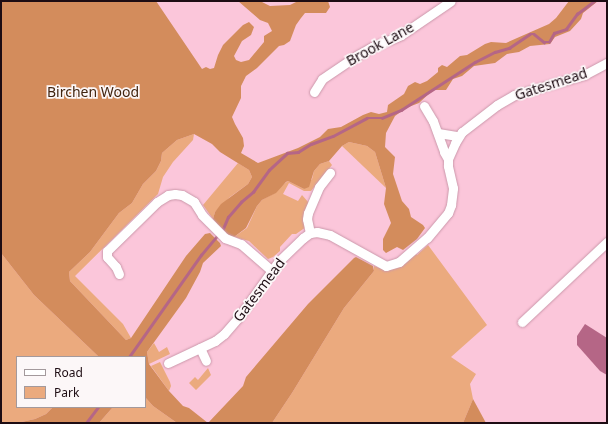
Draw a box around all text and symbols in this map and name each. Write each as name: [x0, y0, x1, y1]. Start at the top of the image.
street label: Brook Lane: [343, 19, 417, 69]
street label: Gatesmead: [513, 64, 589, 104]
park label: Birchen Wood: [47, 84, 139, 100]
street label: Gatesmead: [230, 255, 288, 325]
legend: [16, 356, 146, 408]
text: Road: [54, 364, 83, 381]
text: Park: [54, 384, 79, 401]

